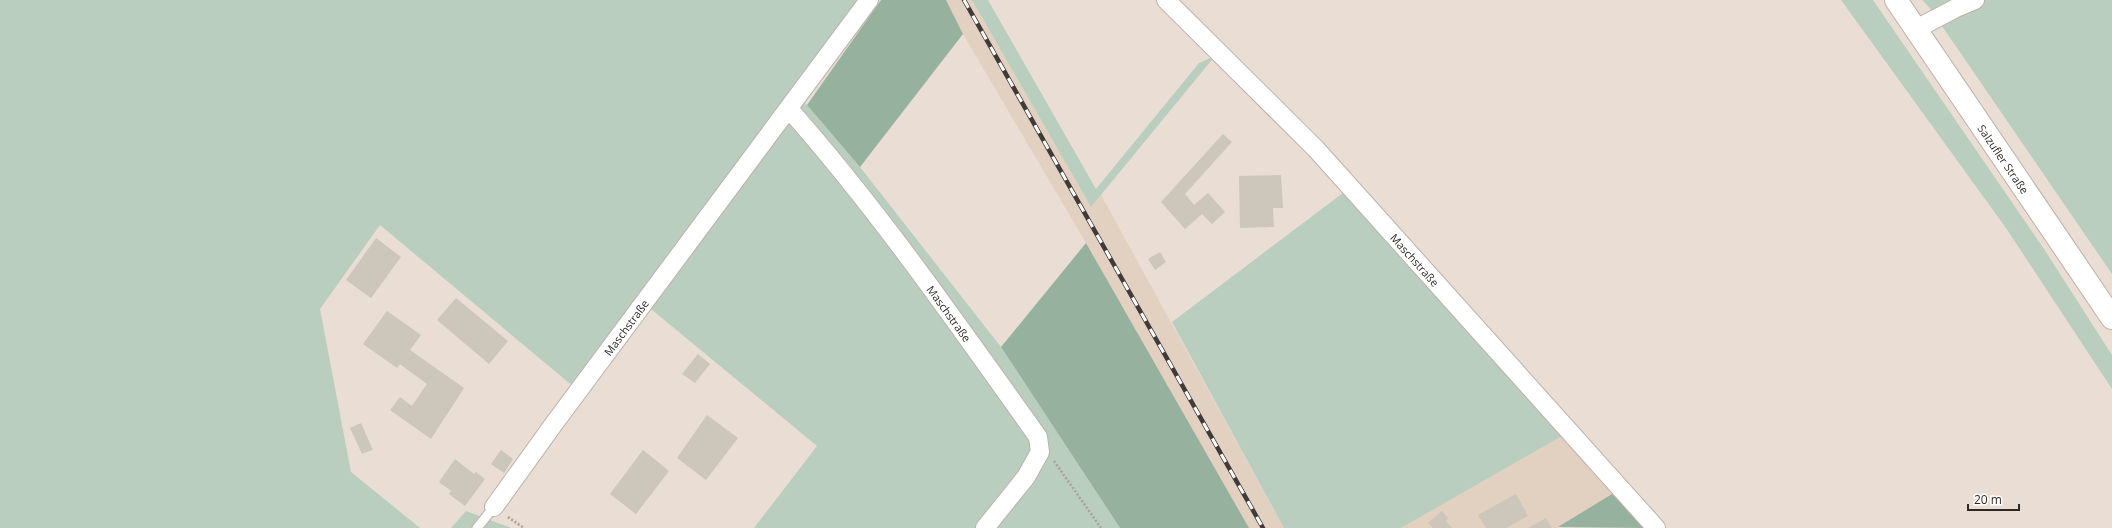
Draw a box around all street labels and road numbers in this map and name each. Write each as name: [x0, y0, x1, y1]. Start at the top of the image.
street label: Salzufler Straße: [1975, 121, 2033, 196]
street label: Maschstraße: [1388, 230, 1443, 289]
street label: Maschstraße: [924, 282, 975, 345]
street label: Maschstraße: [600, 296, 652, 358]

